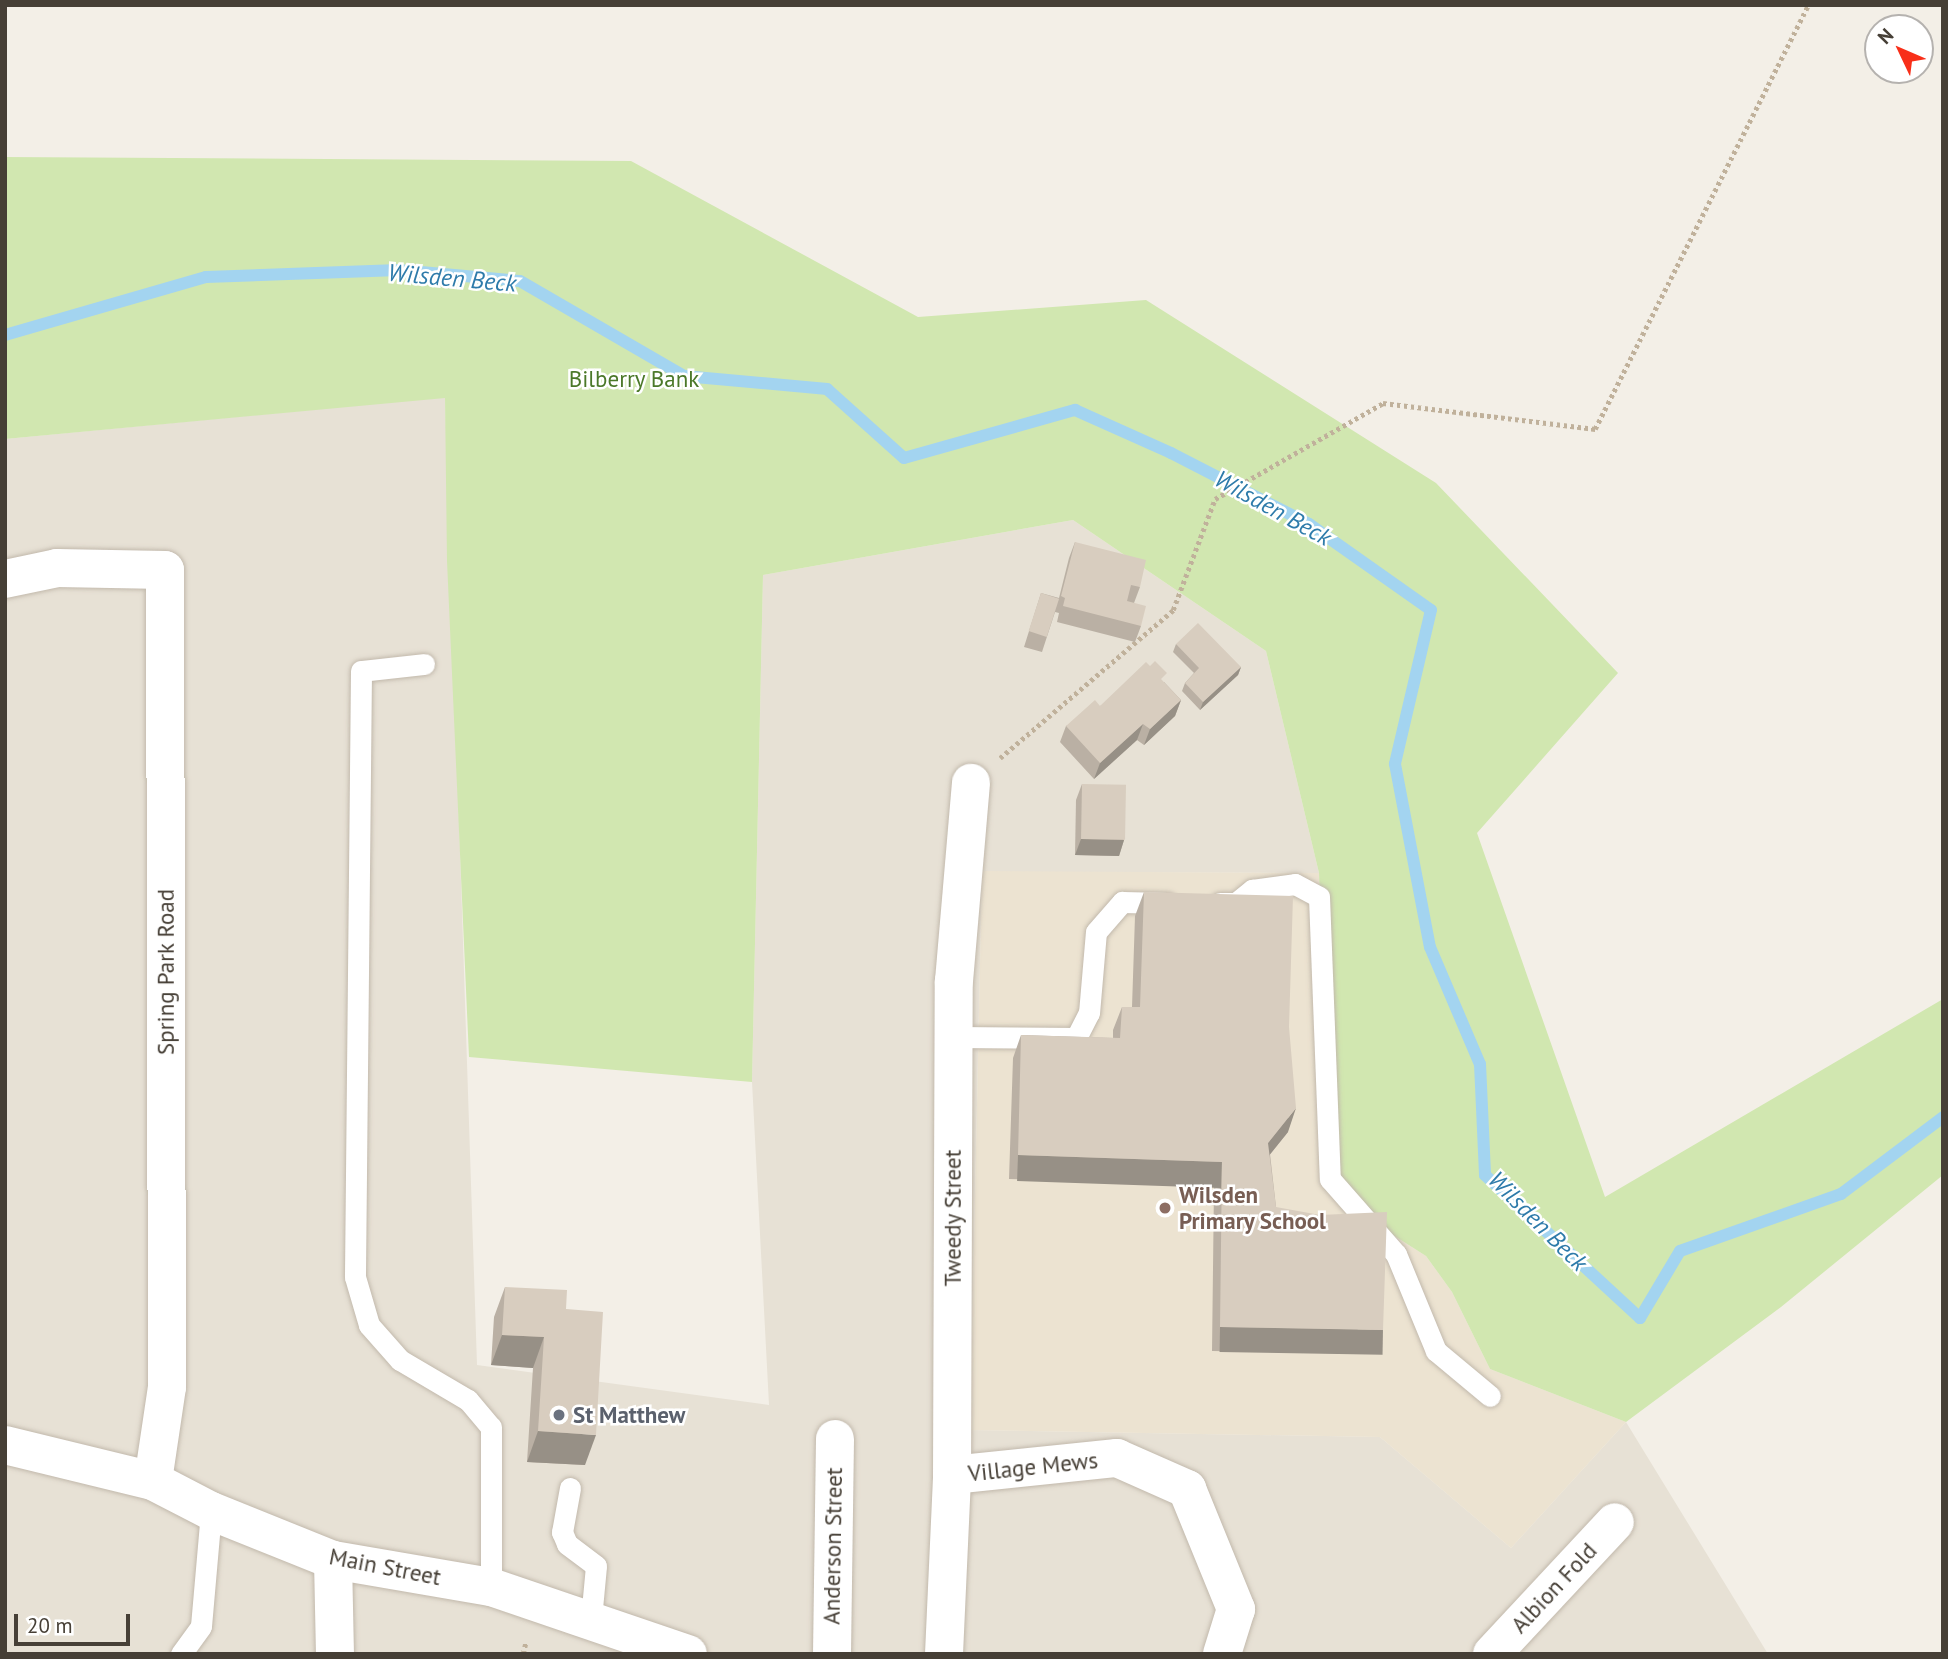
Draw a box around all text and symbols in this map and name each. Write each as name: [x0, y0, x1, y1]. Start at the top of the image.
north arrow: [1864, 14, 1934, 84]
text: N: [1872, 23, 1898, 49]
water label: Wilsden Beck: [387, 258, 517, 298]
park label: Bilberry Bank: [568, 365, 700, 393]
water label: Wilsden Beck: [1210, 464, 1336, 552]
street label: Spring Park Road: [152, 889, 180, 1055]
street label: Tweedy Street: [939, 1149, 967, 1287]
water label: Wilsden Beck: [1482, 1165, 1594, 1277]
place label: Wilsden Primary School: [1179, 1181, 1327, 1235]
marker: Wilsden Primary School: [1157, 1200, 1173, 1216]
place label: St Matthew: [573, 1401, 685, 1429]
marker: St Matthew: [551, 1407, 567, 1423]
street label: Village Mews: [967, 1446, 1099, 1488]
street label: Anderson Street: [818, 1467, 848, 1625]
street label: Albion Fold: [1505, 1537, 1603, 1639]
street label: Main Street: [327, 1543, 443, 1591]
scale bar: [18, 1600, 133, 1644]
text: 20 m: [27, 1612, 73, 1639]

